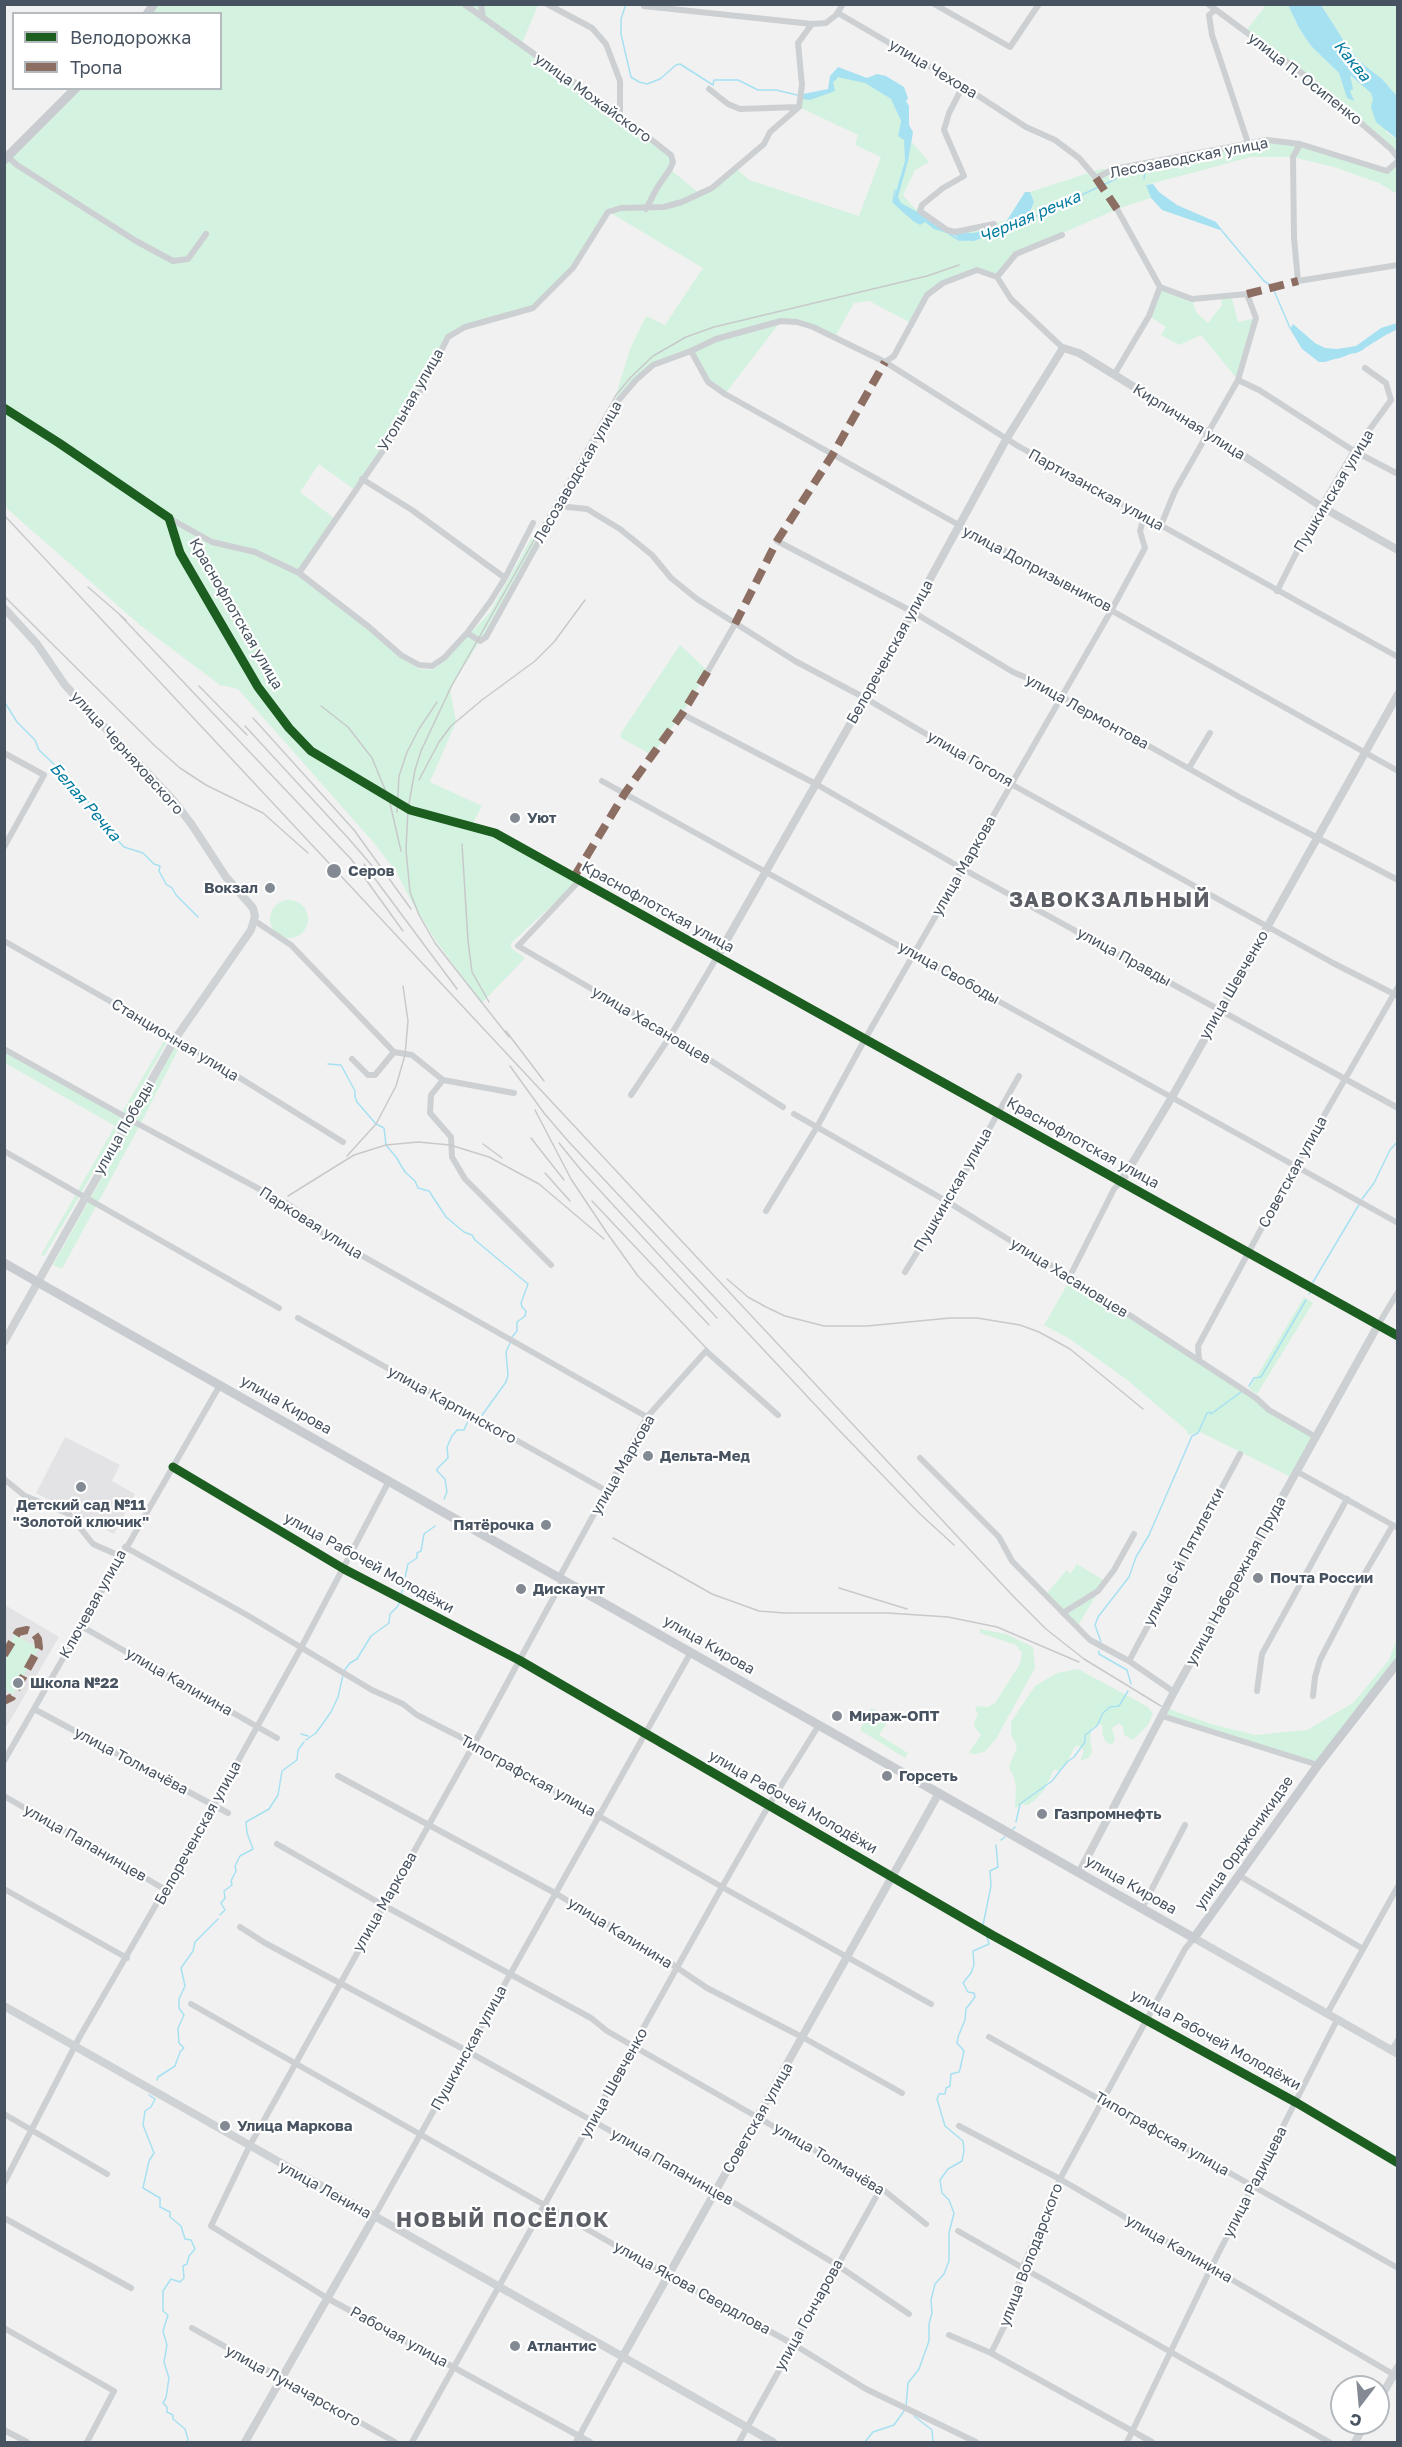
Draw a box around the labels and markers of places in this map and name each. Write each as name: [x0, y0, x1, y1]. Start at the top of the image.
place label: Уют: [527, 809, 557, 827]
marker: Уют: [508, 811, 522, 825]
marker: Серов: [325, 862, 343, 880]
place label: Серов: [348, 862, 394, 880]
place label: Вокзал: [204, 879, 258, 897]
marker: Вокзал: [263, 881, 277, 895]
place label: Дельта-Мед: [660, 1447, 750, 1465]
marker: Дельта-Мед: [641, 1449, 655, 1463]
marker: Детский сад №11 "Золотой ключик": [74, 1480, 88, 1494]
place label: Детский сад №11 "Золотой ключик": [13, 1496, 149, 1531]
place label: Пятёрочка: [453, 1516, 534, 1534]
marker: Пятёрочка: [539, 1518, 553, 1532]
place label: Почта России: [1270, 1569, 1373, 1587]
marker: Почта России: [1251, 1571, 1265, 1585]
place label: Дискаунт: [533, 1580, 605, 1598]
marker: Дискаунт: [514, 1582, 528, 1596]
place label: Школа №22: [30, 1674, 119, 1692]
marker: Школа №22: [11, 1676, 25, 1690]
place label: Мираж-ОПТ: [849, 1707, 939, 1725]
marker: Мираж-ОПТ: [830, 1709, 844, 1723]
place label: Горсеть: [899, 1767, 958, 1785]
marker: Горсеть: [880, 1769, 894, 1783]
place label: Газпромнефть: [1054, 1805, 1162, 1823]
marker: Газпромнефть: [1035, 1807, 1049, 1821]
place label: Улица Маркова: [237, 2117, 352, 2135]
marker: Улица Маркова: [218, 2119, 232, 2133]
place label: Атлантис: [527, 2337, 597, 2355]
marker: Атлантис: [508, 2339, 522, 2353]

